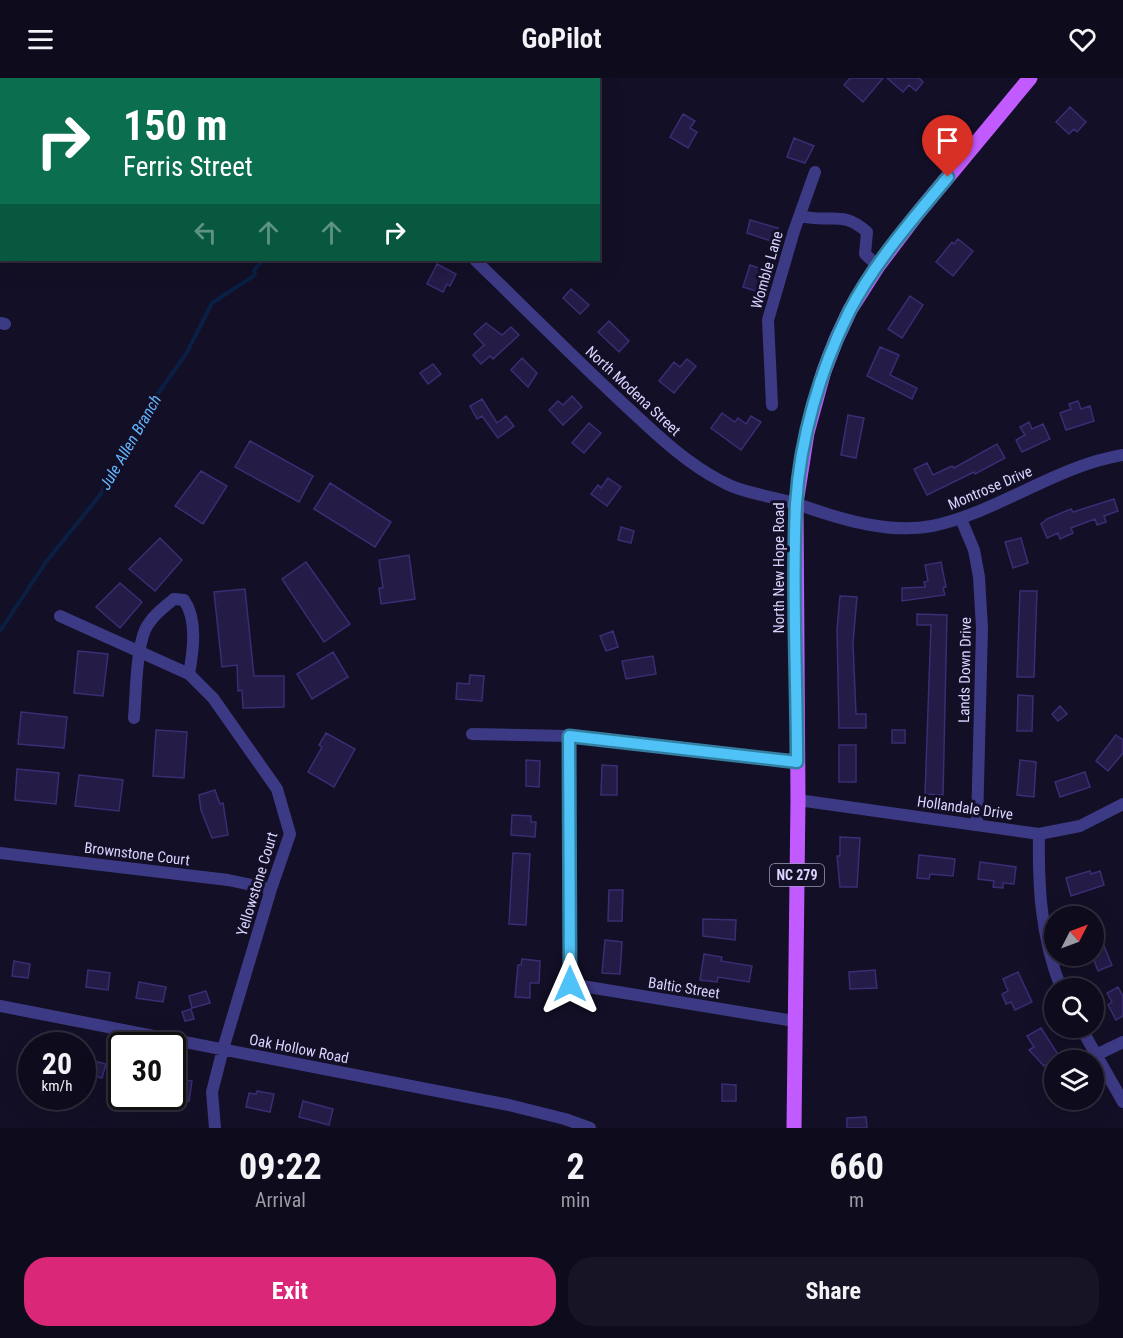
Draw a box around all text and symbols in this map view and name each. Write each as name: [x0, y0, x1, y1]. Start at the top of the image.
icon: menu: [24, 23, 57, 56]
text: GoPilot: [522, 23, 601, 55]
icon: heart: [1066, 23, 1099, 56]
text: 150 m: [123, 101, 228, 150]
icon: right: [24, 102, 102, 180]
pin: [922, 115, 973, 177]
icon: arrive: [931, 124, 964, 157]
text: Ferris Street: [123, 151, 253, 183]
icon: left: [189, 216, 222, 249]
icon: ahead: [252, 216, 285, 249]
icon: ahead: [315, 216, 348, 249]
icon: right: [378, 216, 411, 249]
street label: Womble Lane: [747, 229, 787, 311]
street label: North Modena Street: [582, 342, 684, 440]
water label: Jule Allen Branch: [96, 391, 165, 493]
street label: Montrose Drive: [945, 462, 1035, 514]
street label: North New Hope Road: [770, 502, 788, 634]
street label: Lands Down Drive: [955, 617, 975, 723]
street label: Hollandale Drive: [916, 792, 1014, 824]
street label: Yellowstone Court: [233, 830, 281, 938]
street label: Brownstone Court: [83, 839, 191, 869]
road number: NC 279: [770, 864, 824, 886]
north arrow: [1044, 906, 1104, 966]
map controls: [1044, 906, 1104, 1110]
position arrow: [538, 952, 602, 1016]
street label: Baltic Street: [647, 973, 721, 1003]
button: search: [1044, 978, 1104, 1038]
street label: Oak Hollow Road: [248, 1031, 350, 1067]
speed limit sign: 30: [108, 1032, 186, 1110]
text: 20: [42, 1046, 72, 1081]
button: layers: [1044, 1050, 1104, 1110]
text: km/h: [42, 1077, 72, 1095]
text: 09:22: [239, 1146, 322, 1188]
text: 2: [566, 1146, 585, 1188]
text: 660: [829, 1146, 884, 1188]
text: Arrival: [255, 1188, 306, 1212]
text: min: [561, 1188, 590, 1212]
text: m: [849, 1188, 864, 1212]
button: Exit: [24, 1257, 556, 1326]
button: Share: [568, 1257, 1099, 1326]

